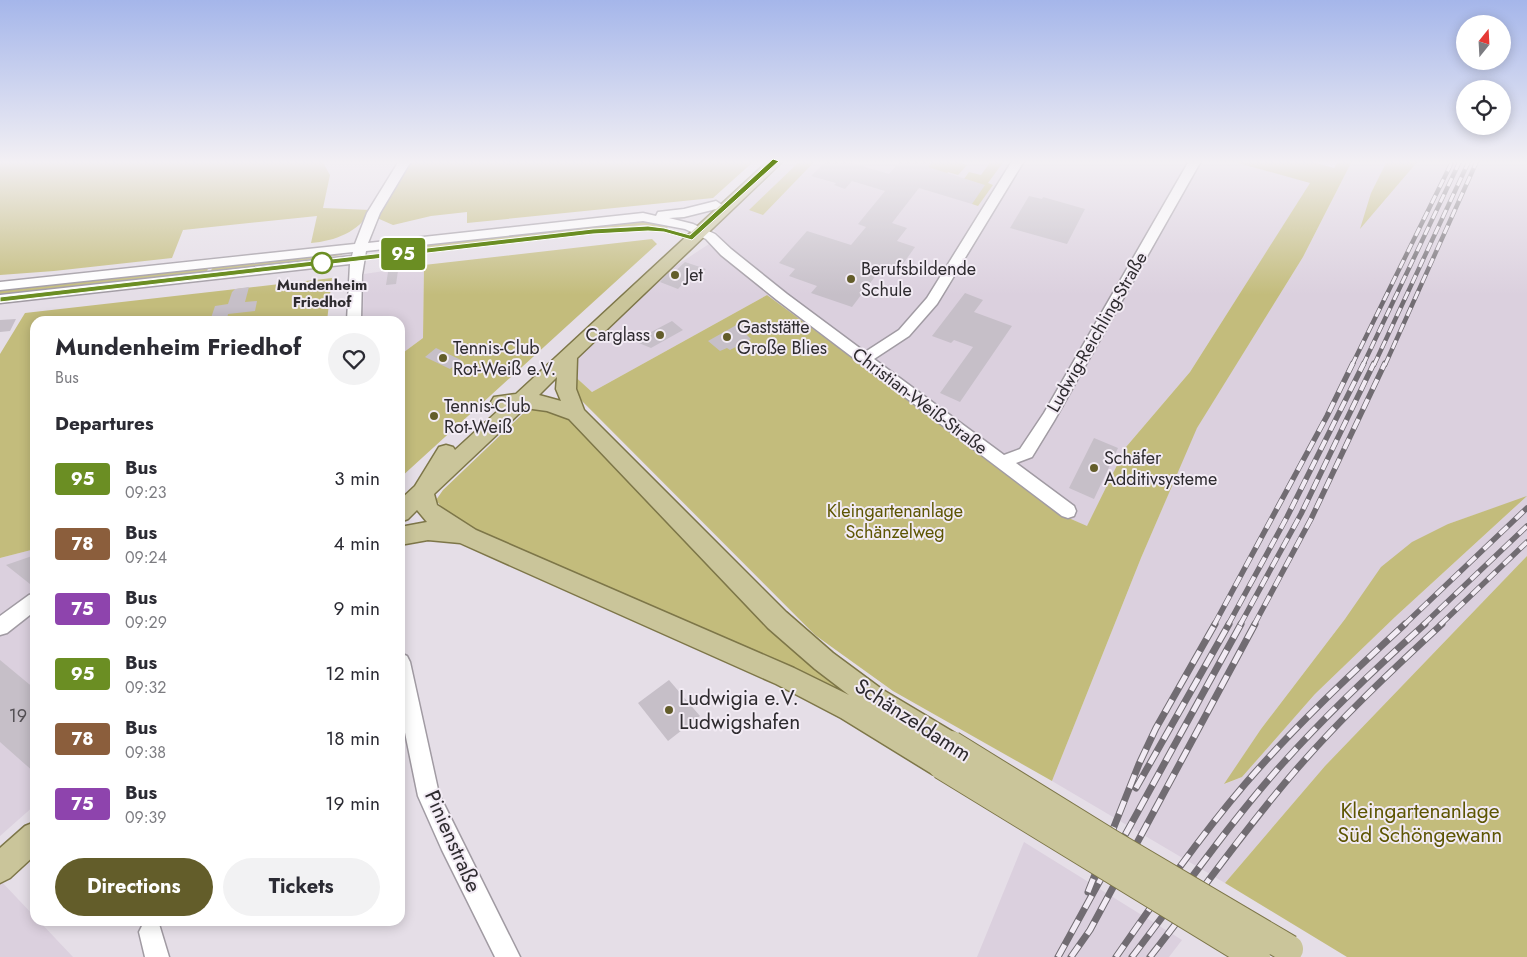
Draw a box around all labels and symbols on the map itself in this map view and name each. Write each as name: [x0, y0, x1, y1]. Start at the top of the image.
north arrow: [1456, 15, 1511, 70]
line badge: 95: [380, 238, 426, 270]
street label: Ludwig-Reichling-Straße: [1040, 247, 1154, 417]
marker: Mundenheim Friedhof: [311, 252, 333, 274]
place label: Berufsbildende Schule: [861, 256, 976, 303]
place label: Jet: [683, 262, 704, 288]
marker: Jet: [669, 269, 681, 281]
marker: Berufsbildende Schule: [845, 273, 857, 285]
place label: Mundenheim Friedhof: [277, 274, 367, 313]
place label: Gaststätte Große Blies: [737, 314, 827, 361]
place label: Carglass: [586, 322, 650, 348]
marker: Carglass: [654, 329, 666, 341]
marker: Gaststätte Große Blies: [721, 331, 733, 343]
place label: Tennis-Club Rot-Weiß e.V.: [453, 335, 556, 382]
street label: Christian-Weiß-Straße: [847, 341, 993, 461]
marker: Tennis-Club Rot-Weiß e.V.: [437, 352, 449, 364]
place label: Tennis-Club Rot-Weiß: [444, 393, 531, 440]
marker: Tennis-Club Rot-Weiß: [428, 410, 440, 422]
place label: Schäfer Additivsysteme: [1104, 445, 1217, 492]
marker: Schäfer Additivsysteme: [1088, 462, 1100, 474]
park label: Kleingartenanlage Schänzelweg: [827, 498, 963, 545]
street label: Schänzeldamm: [849, 671, 977, 769]
place label: Ludwigia e.V. Ludwigshafen: [679, 683, 800, 737]
house number: 19: [9, 703, 27, 729]
marker: Ludwigia e.V. Ludwigshafen: [663, 704, 675, 716]
street label: Pinienstraße: [417, 785, 489, 897]
park label: Kleingartenanlage Süd Schöngewann: [1338, 796, 1502, 850]

